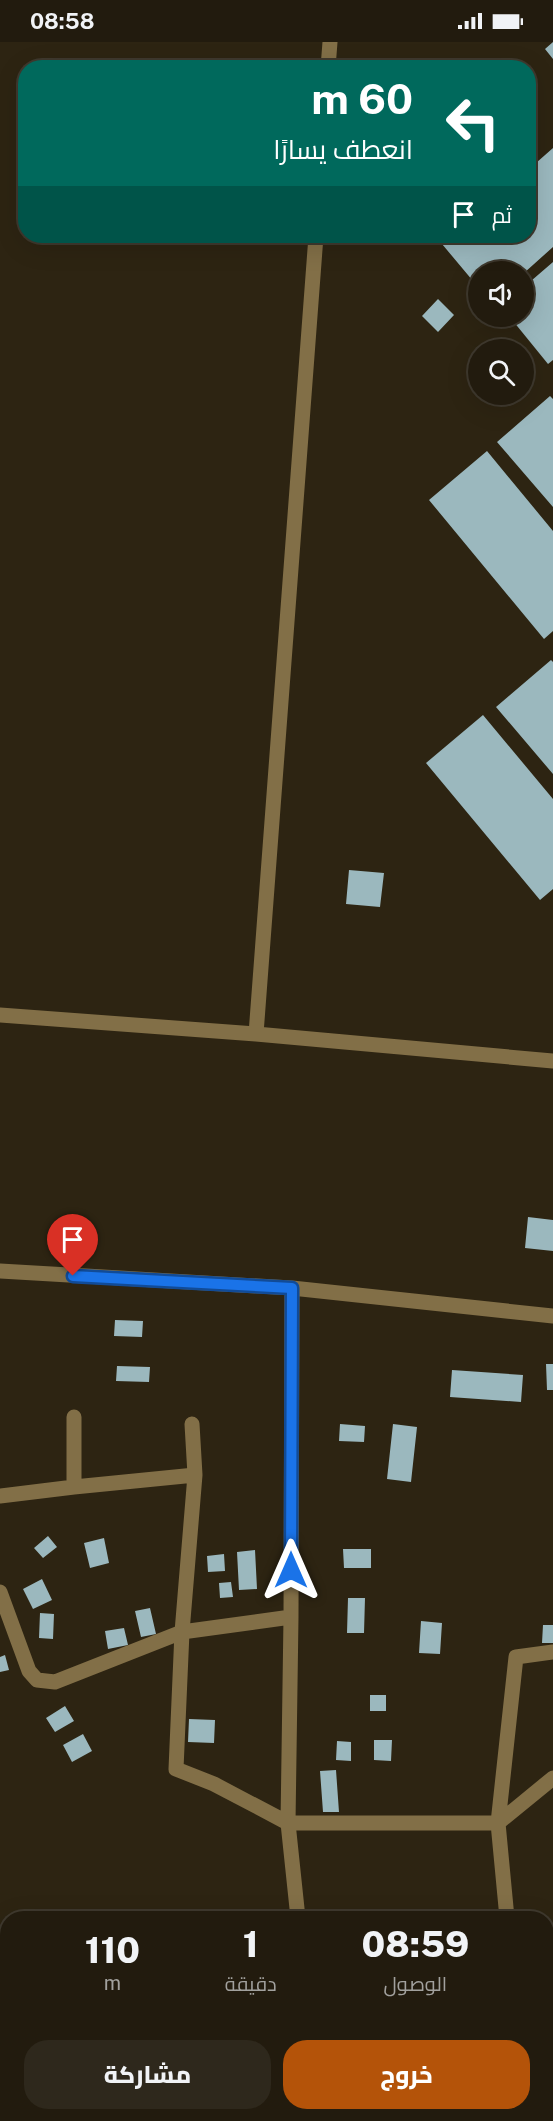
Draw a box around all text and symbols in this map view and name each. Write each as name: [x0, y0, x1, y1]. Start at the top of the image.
text: 08:58: [30, 8, 94, 34]
text: 60 m: [311, 74, 413, 123]
icon: left: [434, 84, 512, 162]
text: انعطف يسارًا: [273, 133, 413, 165]
icon: arrive: [447, 198, 480, 231]
text: ثم: [492, 202, 512, 228]
map controls: [468, 261, 534, 405]
button: sound: [468, 261, 534, 327]
button: search: [468, 339, 534, 405]
pin: [47, 1214, 98, 1276]
icon: arrive: [56, 1223, 89, 1256]
position arrow: [259, 1538, 323, 1602]
text: 1: [243, 1923, 259, 1965]
text: 08:59: [361, 1923, 469, 1965]
text: 110: [85, 1929, 140, 1971]
text: m: [104, 1971, 121, 1995]
text: دقيقة: [225, 1972, 277, 1996]
text: الوصول: [384, 1972, 447, 1996]
button: مشاركة: [24, 2040, 271, 2109]
button: خروج: [283, 2040, 530, 2109]

